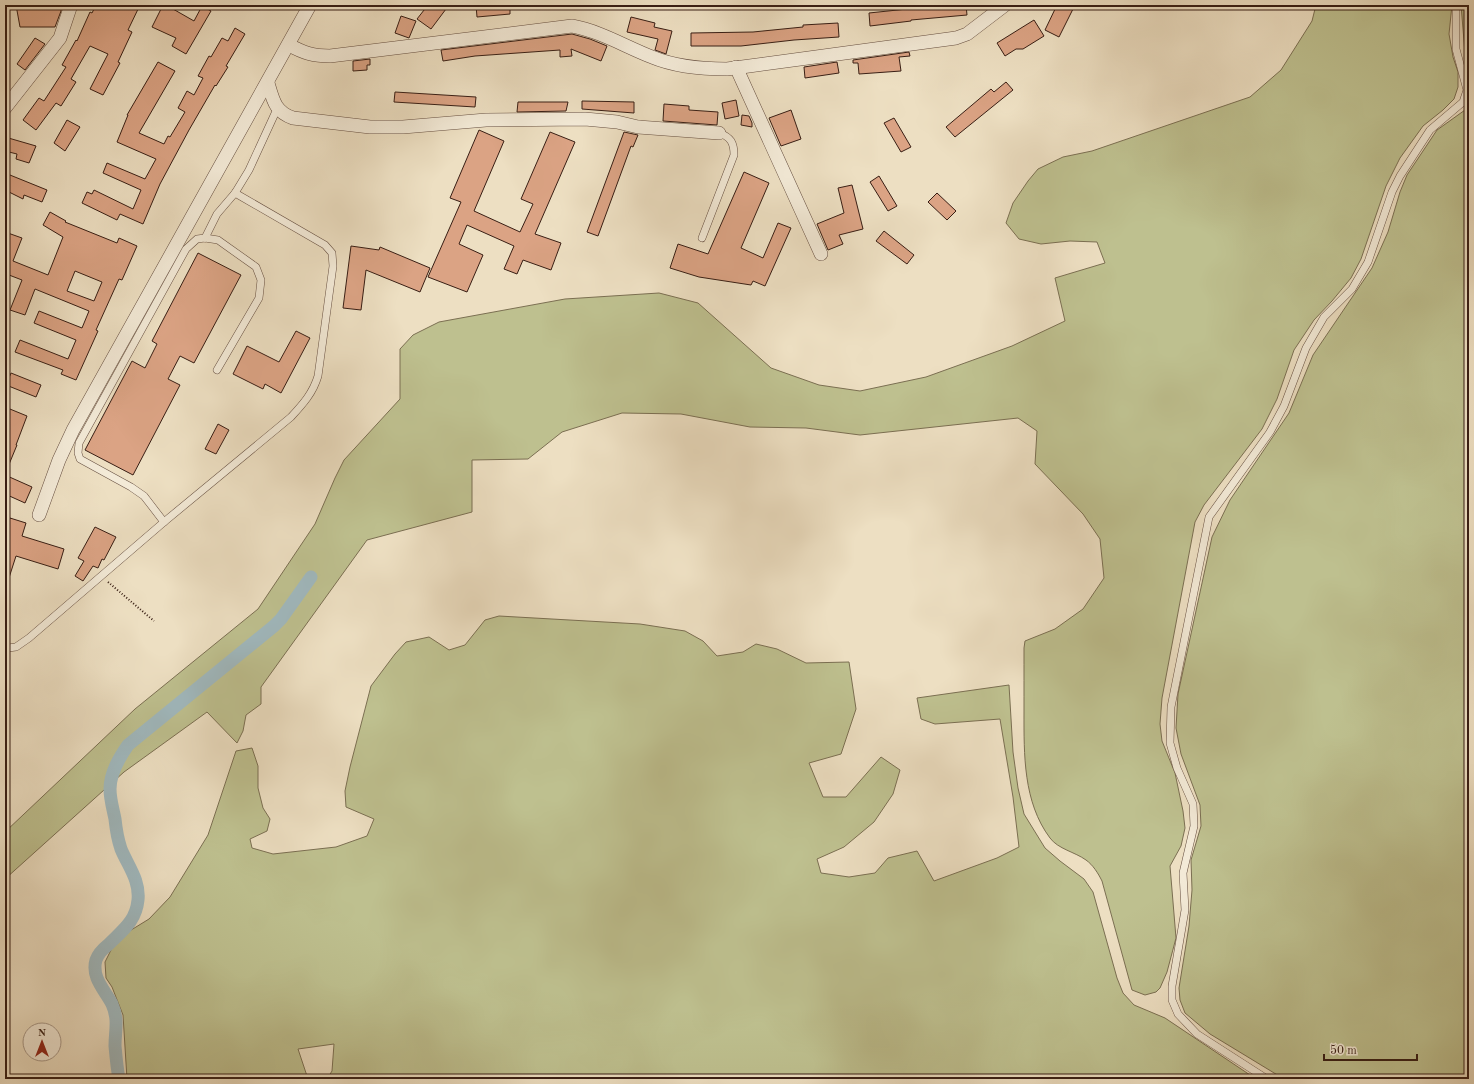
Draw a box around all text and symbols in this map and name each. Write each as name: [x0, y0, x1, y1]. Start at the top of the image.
north arrow: [22, 1022, 62, 1062]
text: N: [38, 1028, 47, 1039]
scale bar: [1324, 1036, 1417, 1062]
text: 50 m: [1330, 1044, 1357, 1057]

